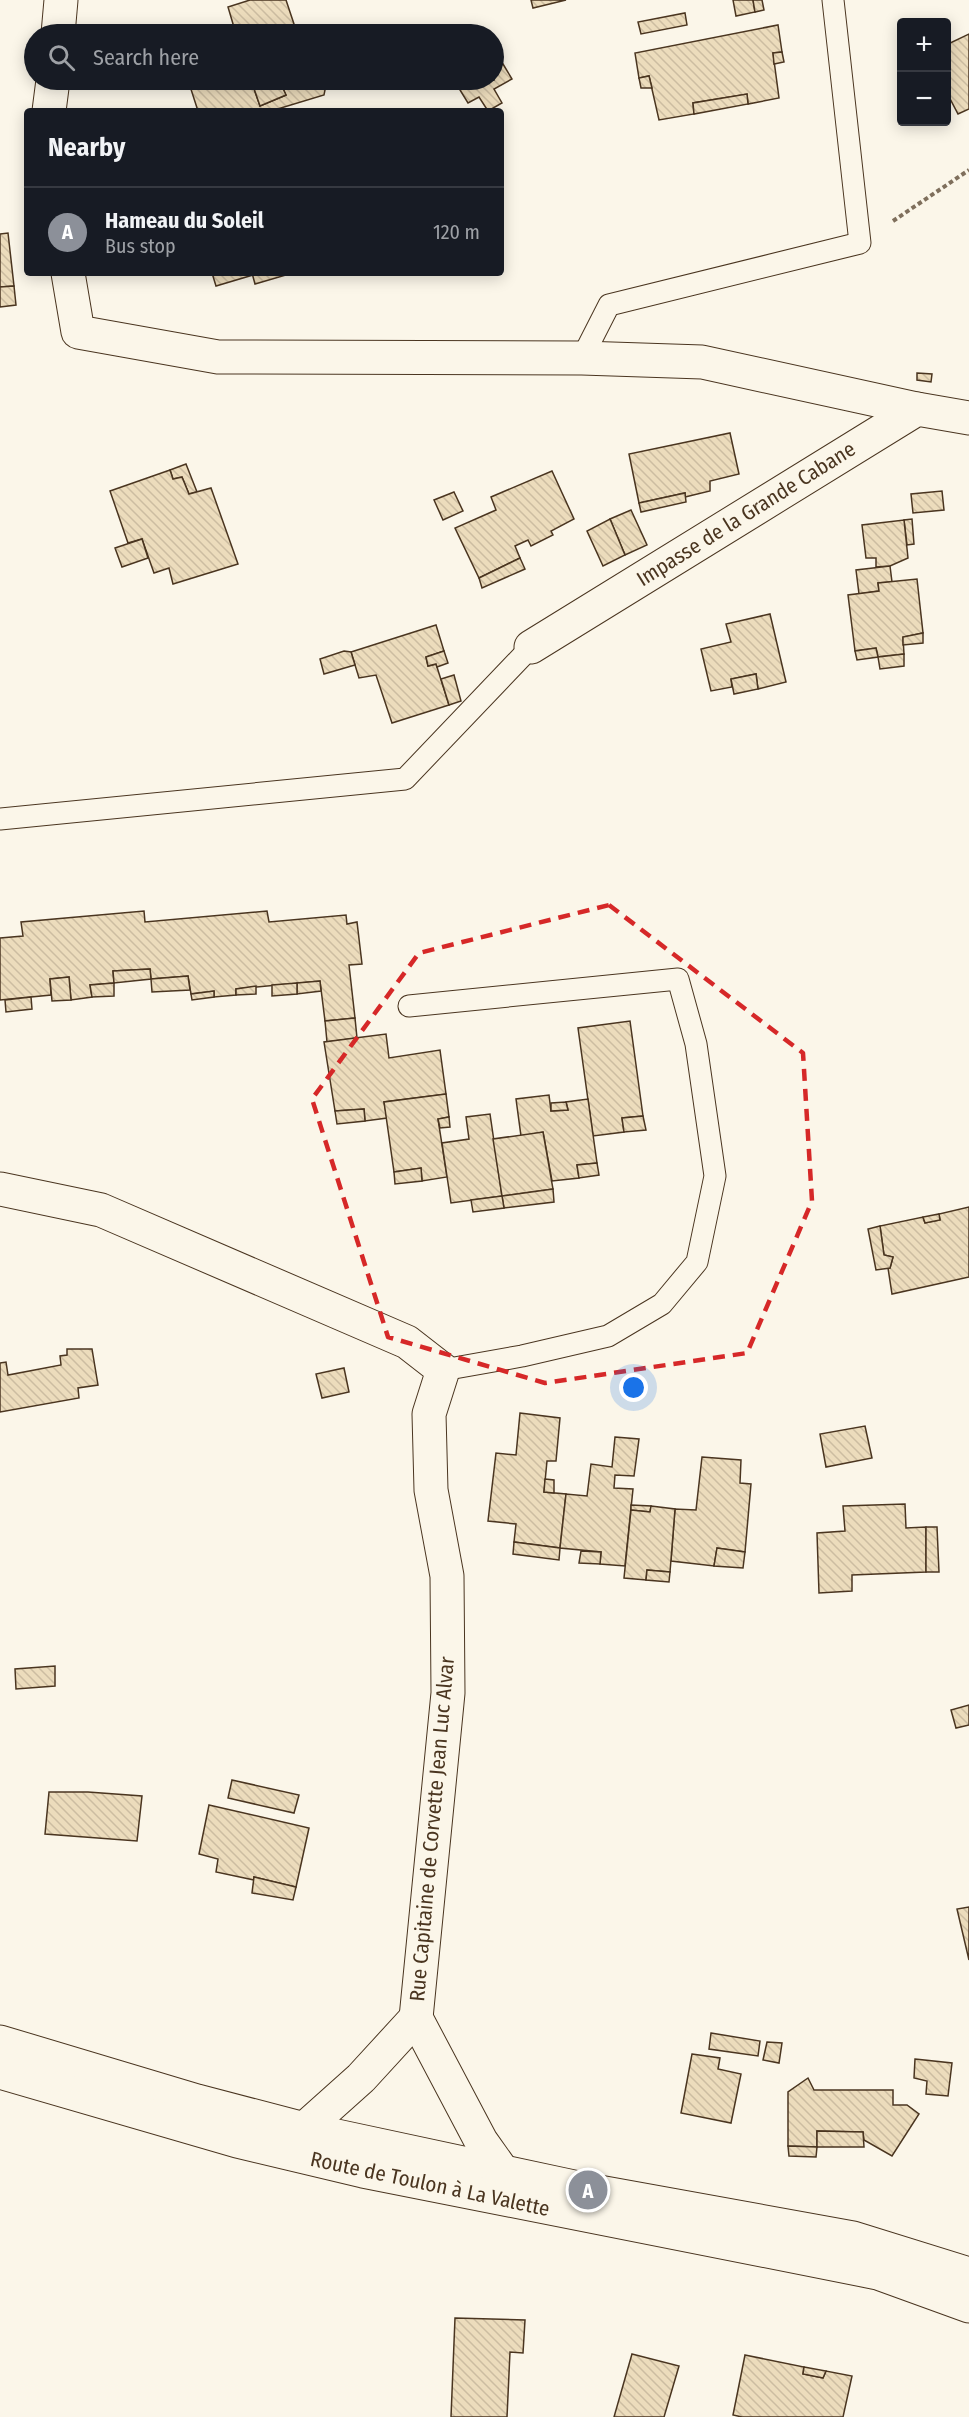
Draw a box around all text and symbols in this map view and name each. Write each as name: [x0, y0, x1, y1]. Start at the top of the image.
map controls: [897, 18, 951, 126]
button: +: [897, 18, 951, 72]
search box: [24, 24, 504, 90]
icon: search: [45, 41, 78, 74]
text: Search here: [93, 44, 199, 71]
button: −: [897, 72, 951, 126]
text: Nearby: [48, 132, 125, 163]
text: Hameau du Soleil: [105, 207, 264, 234]
text: A: [62, 220, 73, 244]
text: 120 m: [433, 220, 480, 244]
text: Bus stop: [105, 234, 176, 258]
street label: Impasse de la Grande Cabane: [632, 436, 860, 592]
your location: [619, 1373, 648, 1402]
street label: Rue Capitaine de Corvette Jean Luc Alvar: [404, 1655, 460, 2003]
street label: Route de Toulon à La Valette: [308, 2146, 552, 2222]
pin: A: [568, 2168, 608, 2212]

